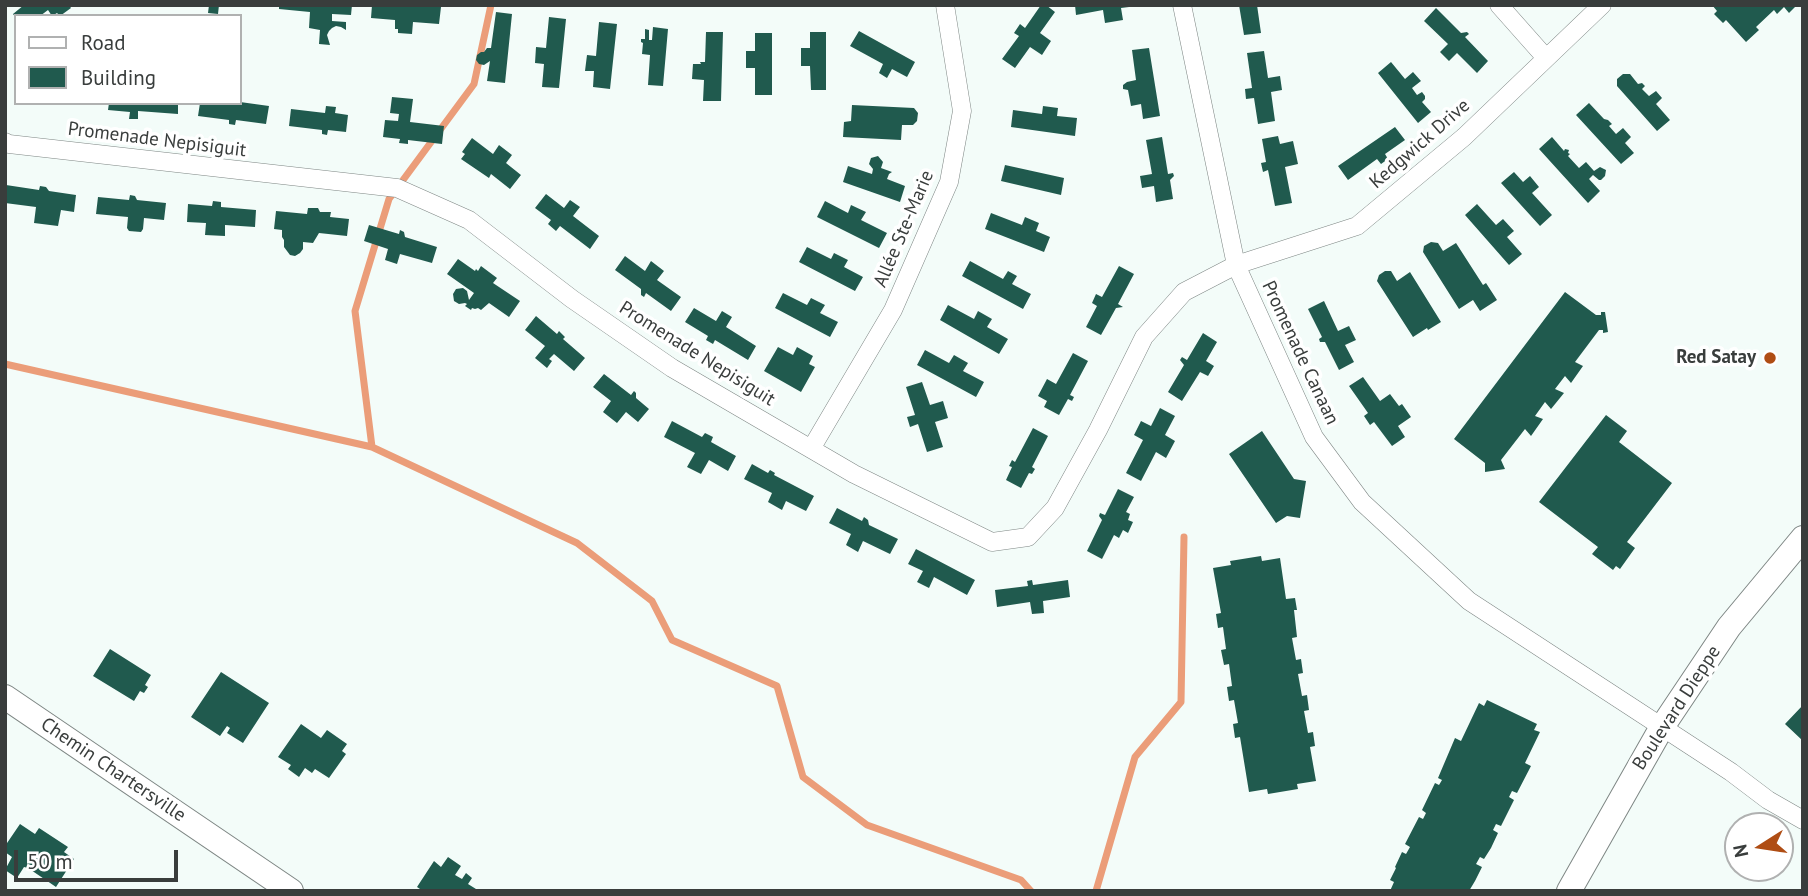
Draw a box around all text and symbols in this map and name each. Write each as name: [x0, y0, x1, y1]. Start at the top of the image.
legend: [14, 14, 242, 105]
text: Road: [81, 29, 125, 56]
text: Building: [81, 64, 156, 91]
street label: Kedgwick Drive: [1365, 94, 1475, 194]
street label: Promenade Nepisiguit: [67, 118, 247, 162]
street label: Allée Ste-Marie: [869, 167, 939, 291]
street label: Promenade Canaan: [1257, 277, 1343, 429]
street label: Promenade Nepisiguit: [615, 297, 779, 411]
place label: Red Satay: [1676, 347, 1756, 369]
marker: Red Satay: [1762, 350, 1778, 366]
street label: Boulevard Dieppe: [1628, 641, 1726, 775]
street label: Chemin Chartersville: [36, 713, 190, 827]
north arrow: [1724, 812, 1794, 882]
scale bar: [18, 836, 182, 880]
text: N: [1727, 842, 1753, 860]
text: 50 m: [27, 848, 73, 875]

